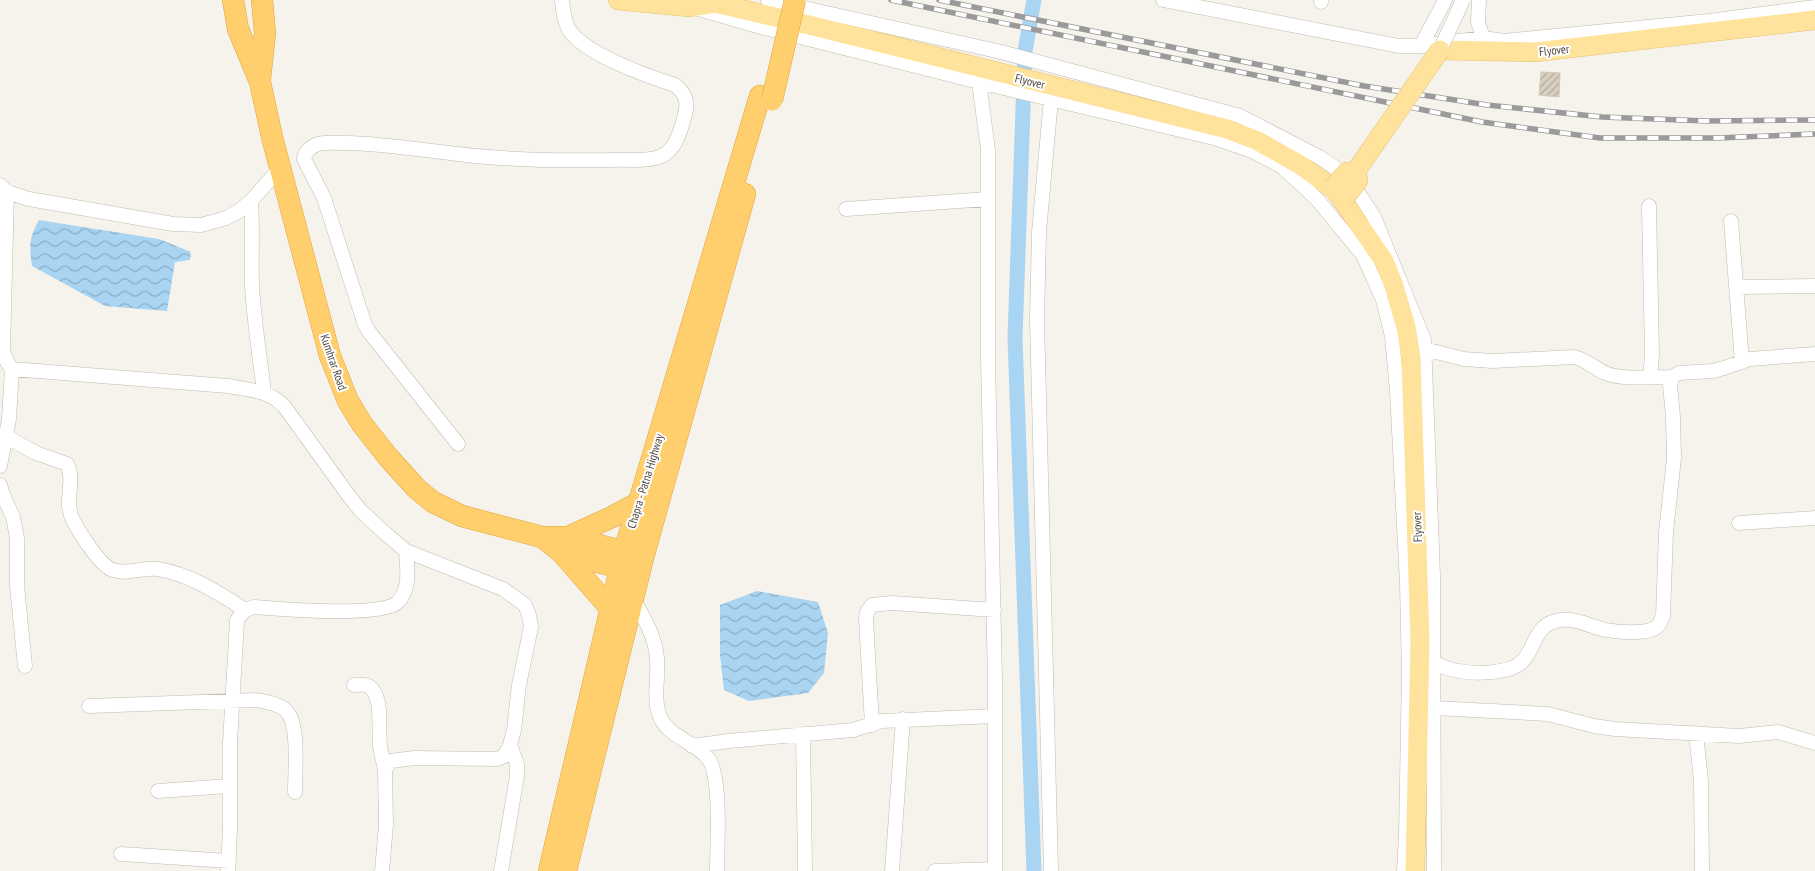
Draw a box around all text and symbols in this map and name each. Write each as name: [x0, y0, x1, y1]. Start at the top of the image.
street label: Flyover: [1538, 41, 1571, 59]
street label: Flyover: [1014, 70, 1047, 92]
street label: Kumhrar Road: [317, 332, 351, 392]
street label: Chapra - Patna Highway: [623, 431, 667, 530]
street label: Flyover: [1409, 511, 1425, 542]

